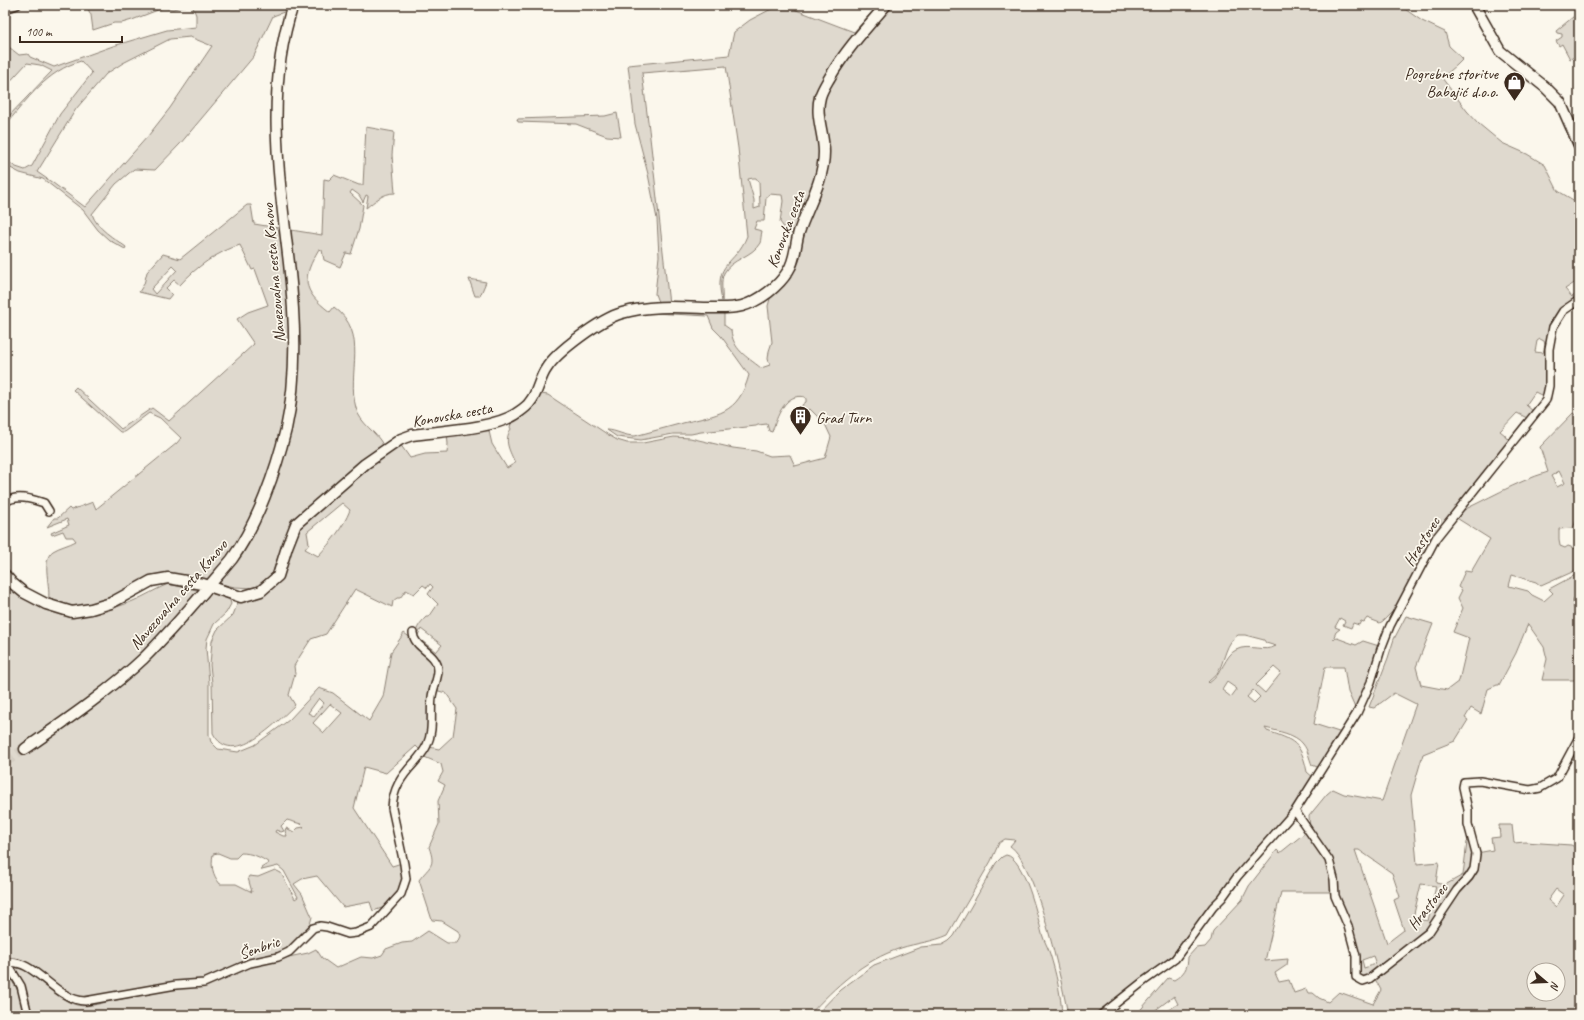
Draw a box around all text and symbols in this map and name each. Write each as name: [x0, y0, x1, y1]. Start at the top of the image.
scale bar: [20, 18, 122, 44]
text: 100 m: [26, 24, 53, 40]
place label: Pogrebne storitve Babajić d.o.o.: [1405, 64, 1500, 102]
shop icon: Pogrebne storitve Babajić d.o.o.: [1501, 69, 1527, 102]
street label: Konovska cesta: [762, 187, 810, 271]
street label: Navezovalna cesta Konovo: [258, 201, 290, 343]
street label: Konovska cesta: [411, 398, 495, 432]
building icon: Grad Turn: [788, 404, 814, 437]
place label: Grad Turn: [816, 408, 872, 428]
street label: Hrastovec: [1399, 512, 1445, 570]
street label: Navezovalna cesta Konovo: [125, 534, 233, 654]
street label: Hrastovec: [1403, 878, 1453, 934]
street label: Šenbric: [236, 931, 283, 964]
north arrow: [1526, 962, 1566, 1002]
text: N: [1547, 980, 1563, 993]

